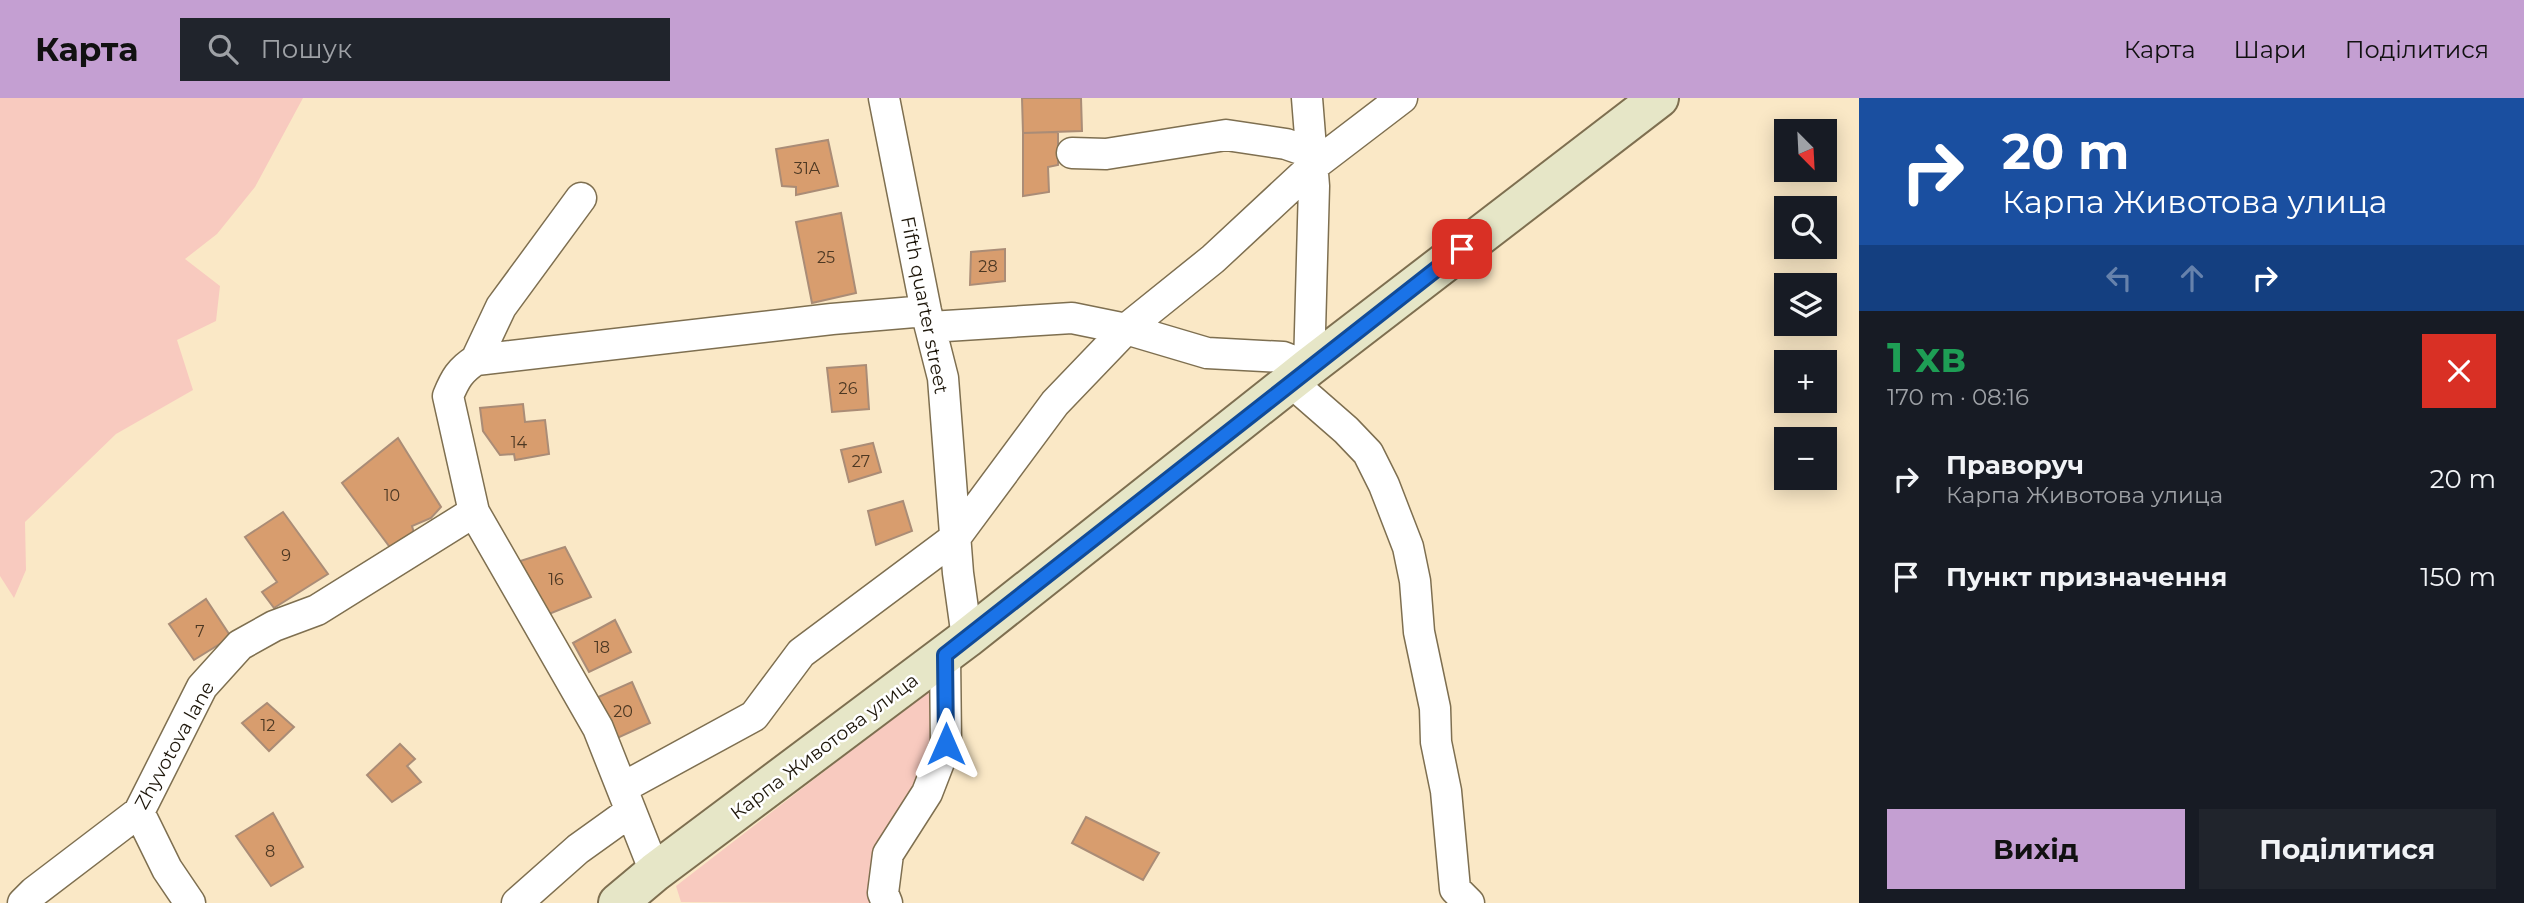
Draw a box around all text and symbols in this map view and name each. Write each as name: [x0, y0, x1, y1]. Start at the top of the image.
search box: [180, 18, 670, 81]
text: Карта: [35, 29, 138, 69]
icon: search: [204, 30, 242, 68]
text: Пошук: [260, 33, 352, 65]
text: Карта: [2124, 35, 2195, 64]
text: Шари: [2233, 35, 2307, 64]
text: Поділитися: [2345, 35, 2489, 64]
north arrow: [1774, 119, 1838, 182]
map controls: [1774, 119, 1837, 490]
text: 20 m: [2002, 122, 2129, 181]
icon: right: [1887, 126, 1978, 217]
house number: 31A: [794, 159, 821, 178]
text: Карпа Животова улица: [2002, 182, 2388, 221]
button: search: [1774, 196, 1837, 259]
street label: Fifth quarter street: [896, 214, 953, 396]
pin: [1432, 219, 1492, 279]
icon: arrive: [1443, 230, 1481, 268]
house number: 25: [817, 248, 835, 267]
house number: 28: [978, 257, 998, 276]
icon: left: [2100, 259, 2138, 297]
icon: ahead: [2173, 259, 2211, 297]
icon: right: [2246, 259, 2284, 297]
button: layers: [1774, 273, 1837, 336]
text: 1 хв: [1887, 331, 1966, 383]
button: close: [2422, 334, 2496, 408]
button: +: [1774, 350, 1837, 413]
house number: 26: [839, 379, 858, 398]
text: 170 m · 08:16: [1887, 383, 2029, 411]
button: −: [1774, 427, 1837, 490]
house number: 14: [511, 433, 528, 452]
text: Праворуч: [1946, 449, 2084, 481]
house number: 27: [852, 452, 870, 471]
icon: right: [1887, 460, 1925, 498]
text: 20 m: [2430, 463, 2496, 495]
text: Карпа Животова улица: [1946, 481, 2223, 509]
house number: 10: [384, 486, 400, 505]
house number: 9: [281, 546, 291, 565]
icon: arrive: [1887, 558, 1925, 596]
text: Пункт призначення: [1946, 561, 2227, 593]
text: 150 m: [2420, 561, 2496, 593]
house number: 16: [548, 570, 564, 589]
house number: 7: [195, 622, 205, 641]
house number: 18: [594, 638, 610, 657]
street label: Карпа Животова улица: [726, 668, 923, 824]
street label: Zhyvotova lane: [130, 677, 219, 813]
house number: 20: [613, 702, 633, 721]
position arrow: [909, 707, 983, 781]
house number: 12: [261, 716, 275, 735]
button: Вихід: [1887, 809, 2185, 889]
button: Поділитися: [2199, 809, 2496, 889]
house number: 8: [265, 842, 275, 861]

